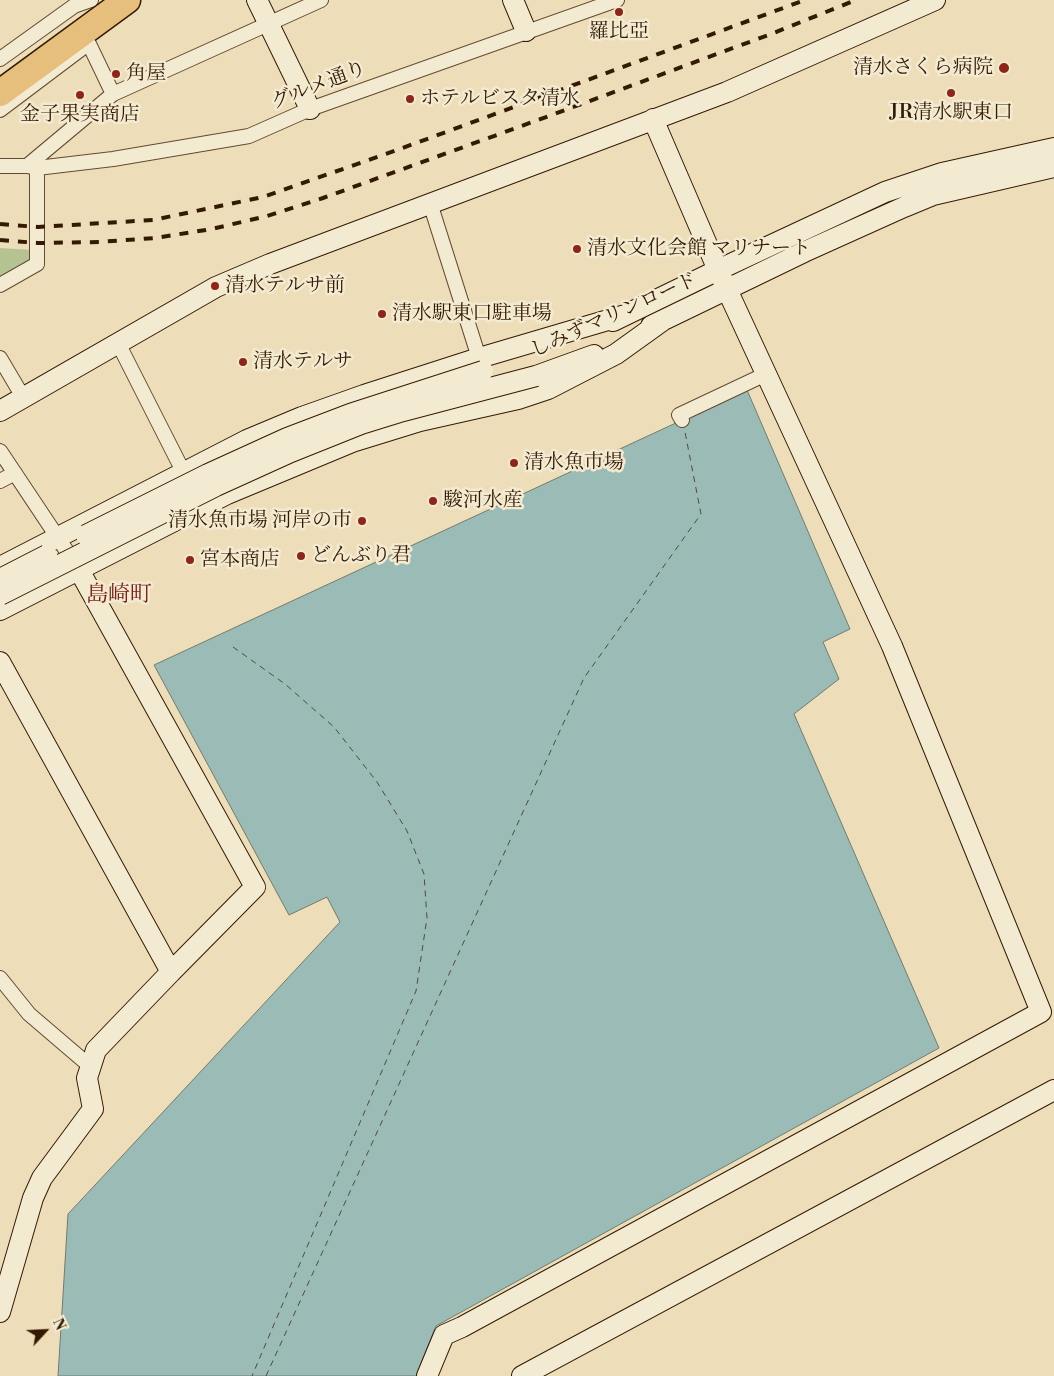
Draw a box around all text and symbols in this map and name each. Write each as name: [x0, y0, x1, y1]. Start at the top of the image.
marker: 羅比亞: [613, 6, 625, 18]
place label: 羅比亞: [589, 20, 649, 44]
place label: 清水さくら病院: [853, 56, 993, 80]
street label: グルメ通り: [268, 57, 370, 115]
marker: 清水さくら病院: [997, 61, 1011, 75]
place label: 角屋: [126, 62, 166, 86]
marker: 角屋: [110, 68, 122, 80]
place label: ホテルビスタ清水: [420, 87, 580, 111]
marker: JR清水駅東口: [945, 87, 957, 99]
marker: 金子果実商店: [74, 89, 86, 101]
marker: ホテルビスタ清水: [404, 93, 416, 105]
place label: JR清水駅東口: [889, 101, 1013, 125]
place label: 金子果実商店: [20, 103, 140, 127]
place label: 清水文化会館 マリナート: [587, 237, 811, 261]
marker: 清水文化会館 マリナート: [571, 243, 583, 255]
street label: しみずマリンロード: [527, 268, 701, 364]
place label: 清水テルサ前: [225, 274, 345, 298]
marker: 清水テルサ前: [209, 280, 221, 292]
place label: 清水駅東口駐車場: [392, 302, 552, 326]
marker: 清水駅東口駐車場: [376, 308, 388, 320]
place label: 清水テルサ: [253, 350, 353, 374]
marker: 清水テルサ: [237, 356, 249, 368]
place label: 清水魚市場: [524, 451, 624, 475]
marker: 清水魚市場: [508, 457, 520, 469]
place label: 駿河水産: [443, 489, 523, 513]
marker: 駿河水産: [427, 495, 439, 507]
place label: 清水魚市場 河岸の市: [168, 509, 352, 533]
marker: 清水魚市場 河岸の市: [356, 515, 368, 527]
place label: どんぶり君: [311, 544, 411, 568]
place label: 宮本商店: [200, 548, 280, 572]
marker: どんぶり君: [295, 550, 307, 562]
marker: 宮本商店: [184, 554, 196, 566]
district label: 島崎町: [86, 583, 152, 609]
north arrow: [20, 1306, 70, 1356]
text: N: [48, 1316, 69, 1333]

